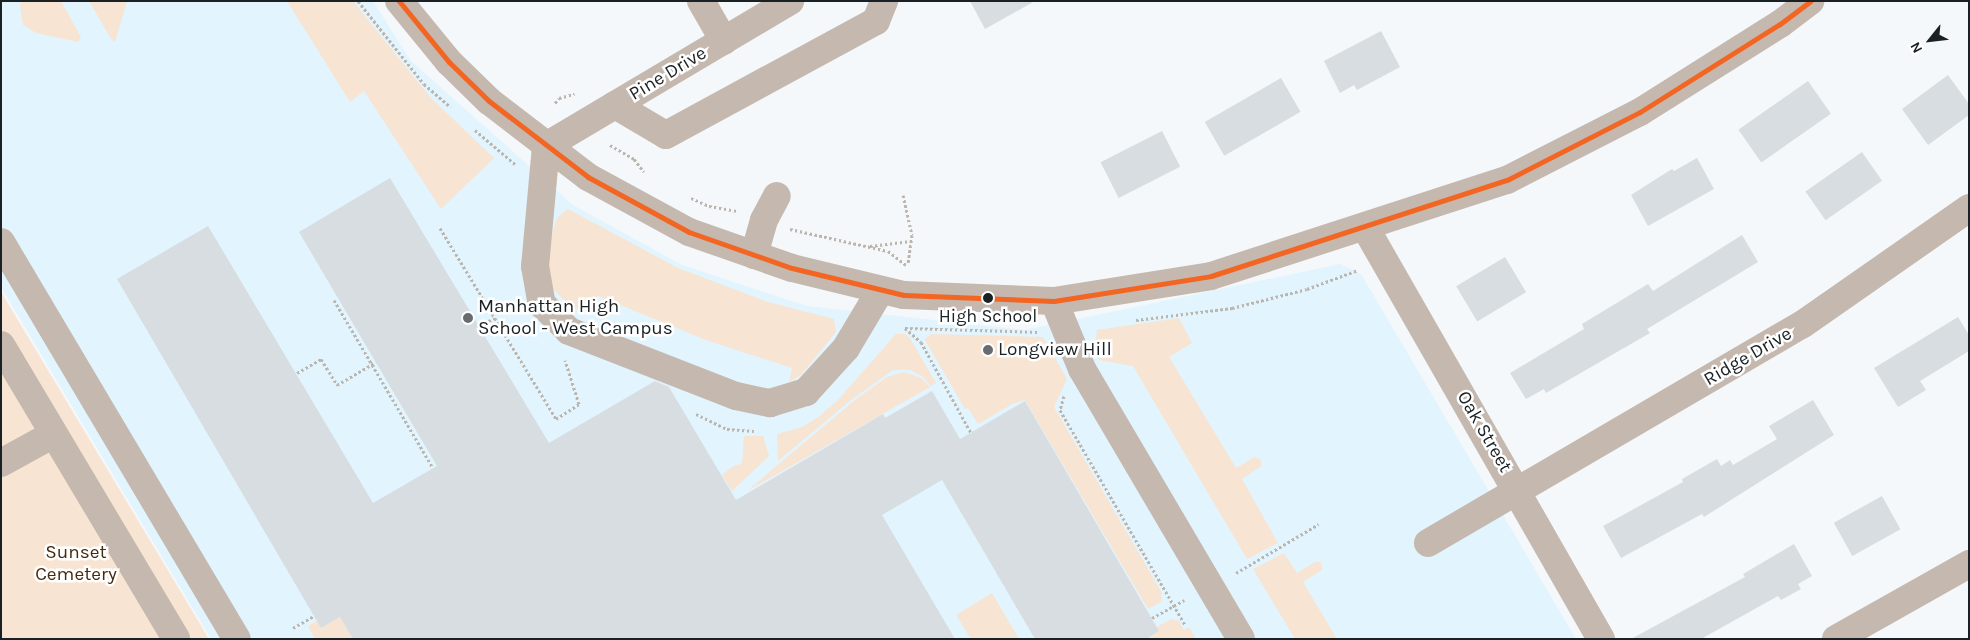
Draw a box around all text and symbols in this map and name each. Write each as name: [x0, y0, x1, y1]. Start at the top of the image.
north arrow: [1905, 15, 1955, 65]
text: N: [1907, 39, 1926, 56]
street label: Pine Drive: [625, 42, 711, 106]
marker: High School: [983, 293, 993, 303]
place label: Manhattan High School - West Campus: [478, 296, 673, 340]
place label: High School: [939, 305, 1037, 327]
marker: Manhattan High School - West Campus: [462, 312, 474, 324]
street label: Ridge Drive: [1700, 323, 1796, 391]
place label: Longview Hill: [998, 339, 1112, 361]
marker: Longview Hill: [982, 344, 994, 356]
street label: Oak Street: [1452, 387, 1516, 477]
park label: Sunset Cemetery: [35, 542, 117, 586]

